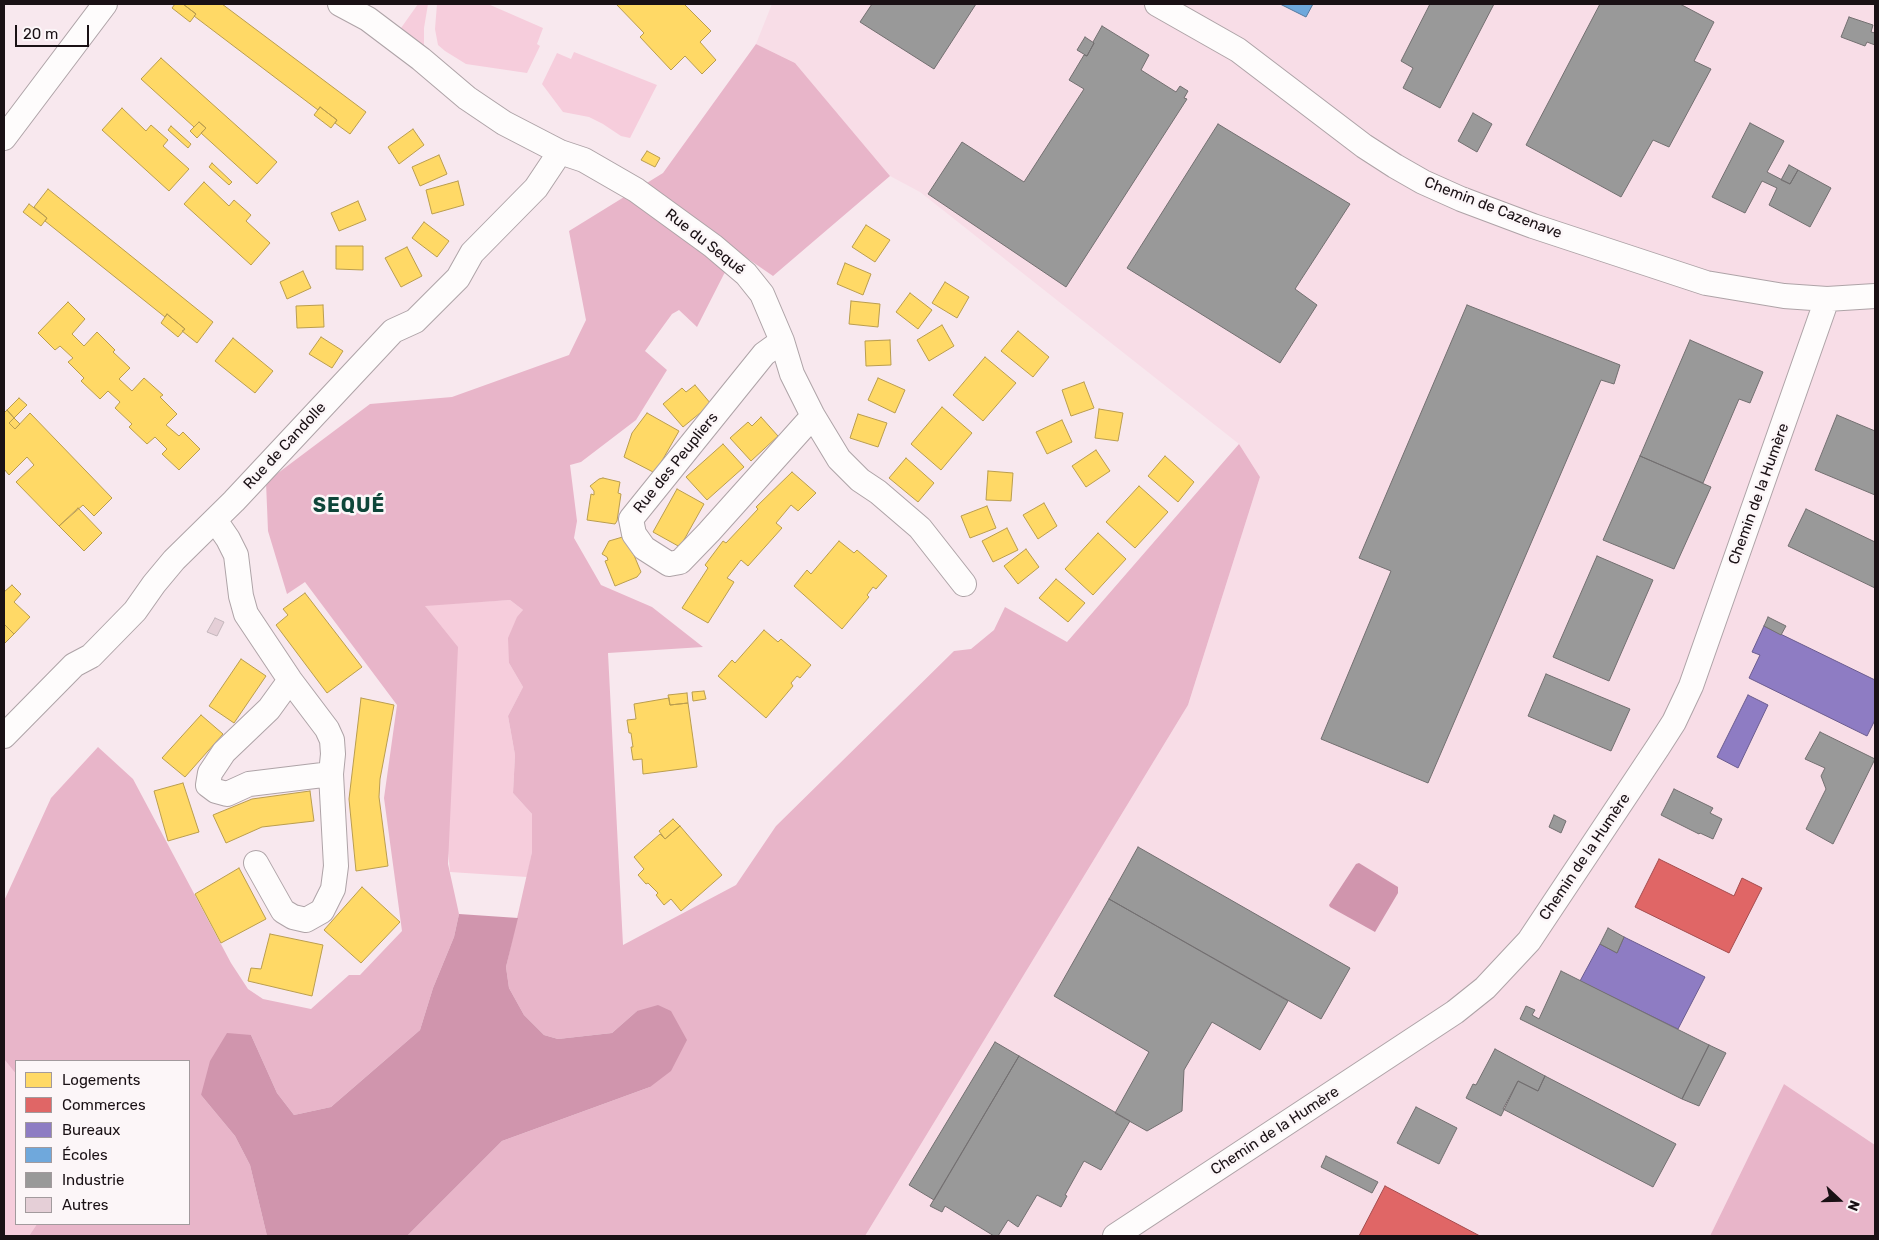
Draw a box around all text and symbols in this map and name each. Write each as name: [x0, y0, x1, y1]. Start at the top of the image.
scale bar: [18, 15, 91, 47]
text: 20 m: [23, 25, 58, 43]
street label: Chemin de Cazenave: [1422, 173, 1564, 243]
street label: Rue du Sequé: [661, 205, 749, 279]
street label: Rue de Candolle: [240, 399, 330, 493]
street label: Rue des Peupliers: [630, 409, 722, 517]
street label: Chemin de la Humère: [1725, 421, 1793, 567]
district label: SEQUÉ: [312, 494, 386, 518]
street label: Chemin de la Humère: [1536, 790, 1634, 924]
legend: [15, 1060, 190, 1225]
text: Logements: [62, 1071, 140, 1089]
street label: Chemin de la Humère: [1207, 1083, 1343, 1179]
text: Commerces: [62, 1096, 146, 1114]
text: Bureaux: [62, 1121, 120, 1139]
text: Écoles: [62, 1146, 108, 1164]
text: Industrie: [62, 1171, 124, 1189]
north arrow: [1814, 1175, 1864, 1225]
text: Autres: [62, 1196, 108, 1214]
text: N: [1844, 1198, 1863, 1213]

